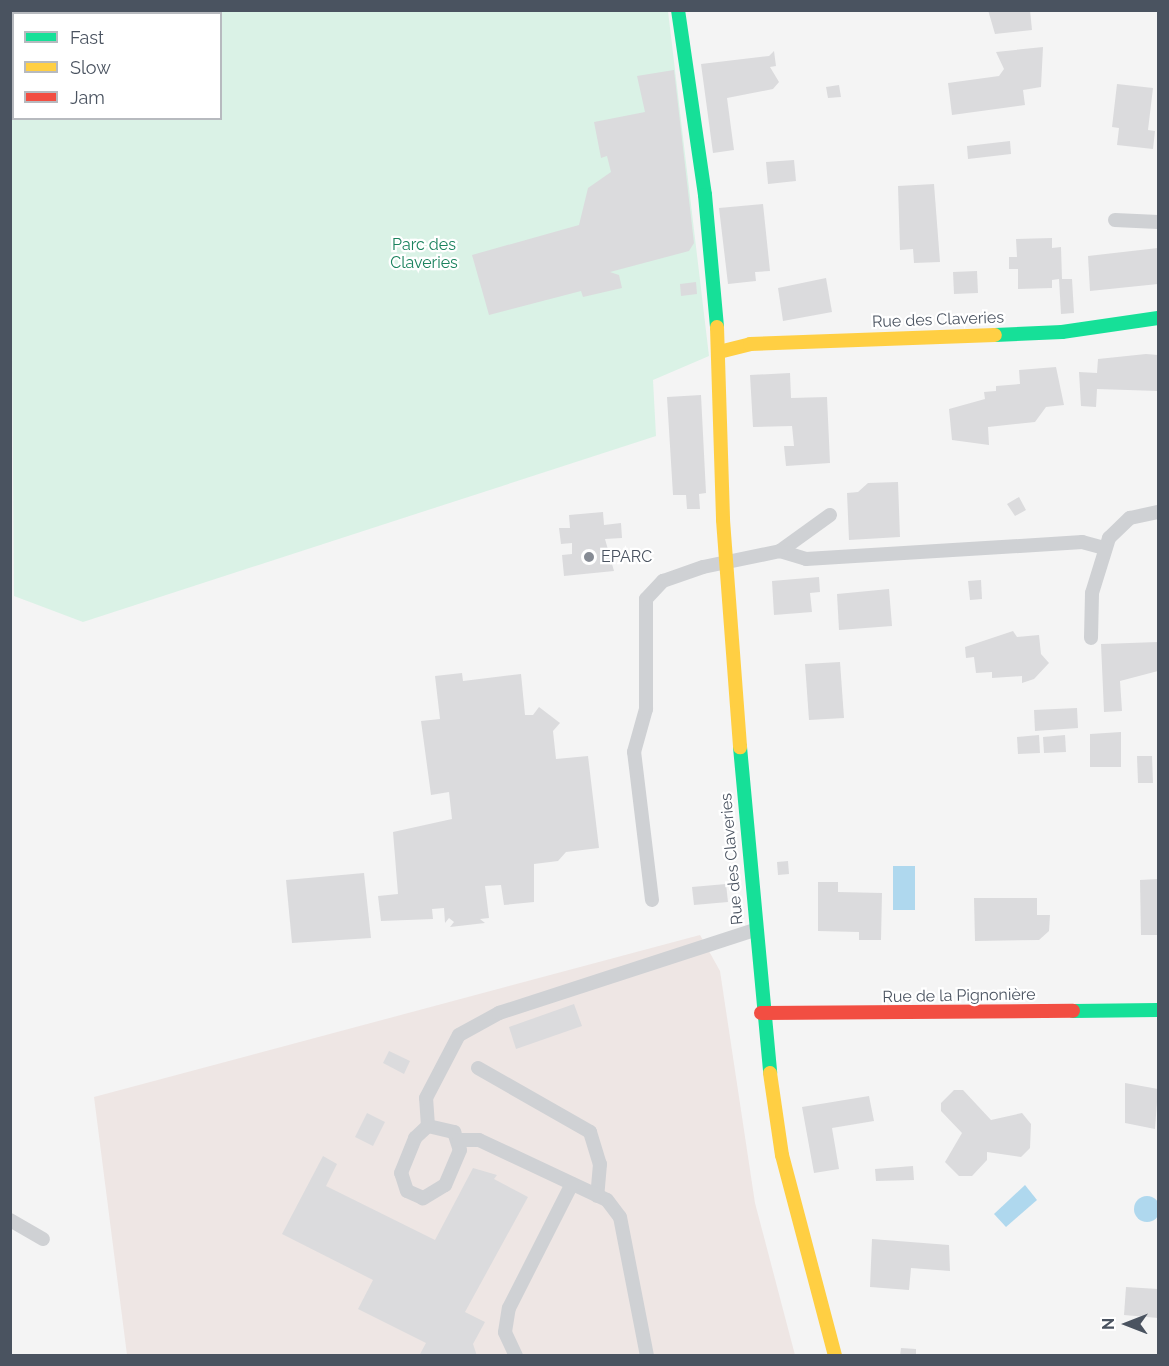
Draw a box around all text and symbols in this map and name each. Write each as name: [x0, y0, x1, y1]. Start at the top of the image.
legend: [12, 12, 222, 120]
text: Fast: [70, 27, 104, 48]
text: Slow: [70, 57, 111, 78]
text: Jam: [70, 87, 105, 108]
park label: Parc des Claveries: [390, 235, 458, 273]
street label: Rue des Claveries: [872, 308, 1004, 332]
place label: EPARC: [601, 547, 652, 567]
marker: EPARC: [582, 550, 596, 564]
street label: Rue des Claveries: [717, 792, 747, 926]
street label: Rue de la Pignonière: [882, 985, 1036, 1007]
north arrow: [1097, 1294, 1157, 1354]
text: N: [1099, 1318, 1118, 1330]

